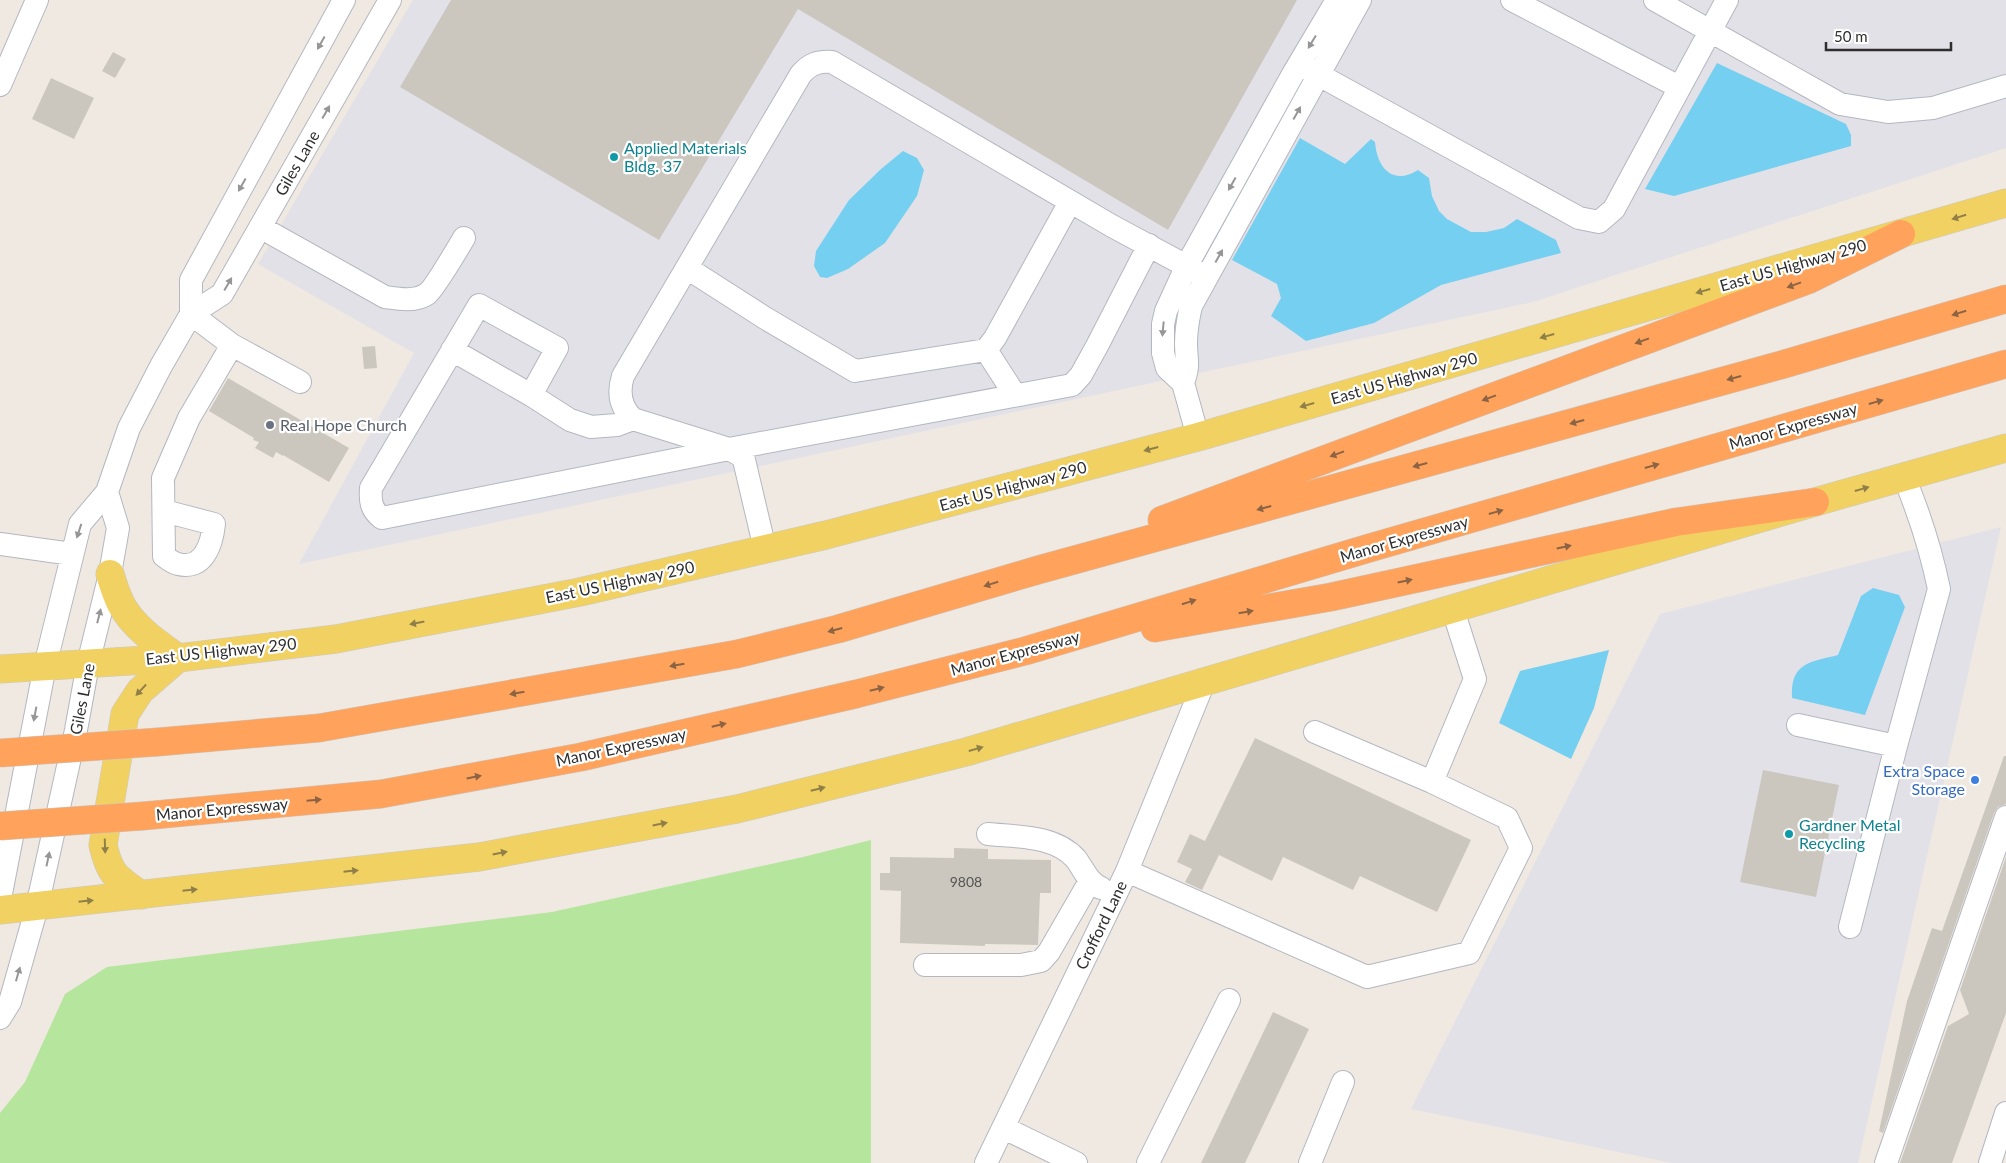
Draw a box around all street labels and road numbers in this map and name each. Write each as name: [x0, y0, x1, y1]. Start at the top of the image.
street label: Giles Lane: [270, 127, 323, 199]
street label: East US Highway 290: [1717, 234, 1868, 295]
street label: East US Highway 290: [1328, 347, 1479, 408]
street label: Manor Expressway: [1727, 398, 1860, 453]
street label: East US Highway 290: [937, 457, 1089, 514]
street label: Manor Expressway: [1338, 511, 1471, 566]
street label: East US Highway 290: [544, 556, 696, 607]
street label: Manor Expressway: [948, 626, 1082, 679]
street label: East US Highway 290: [145, 633, 297, 668]
street label: Giles Lane: [65, 662, 98, 736]
street label: Manor Expressway: [554, 723, 688, 770]
street label: Manor Expressway: [155, 793, 290, 824]
street label: Crofford Lane: [1071, 877, 1130, 972]

